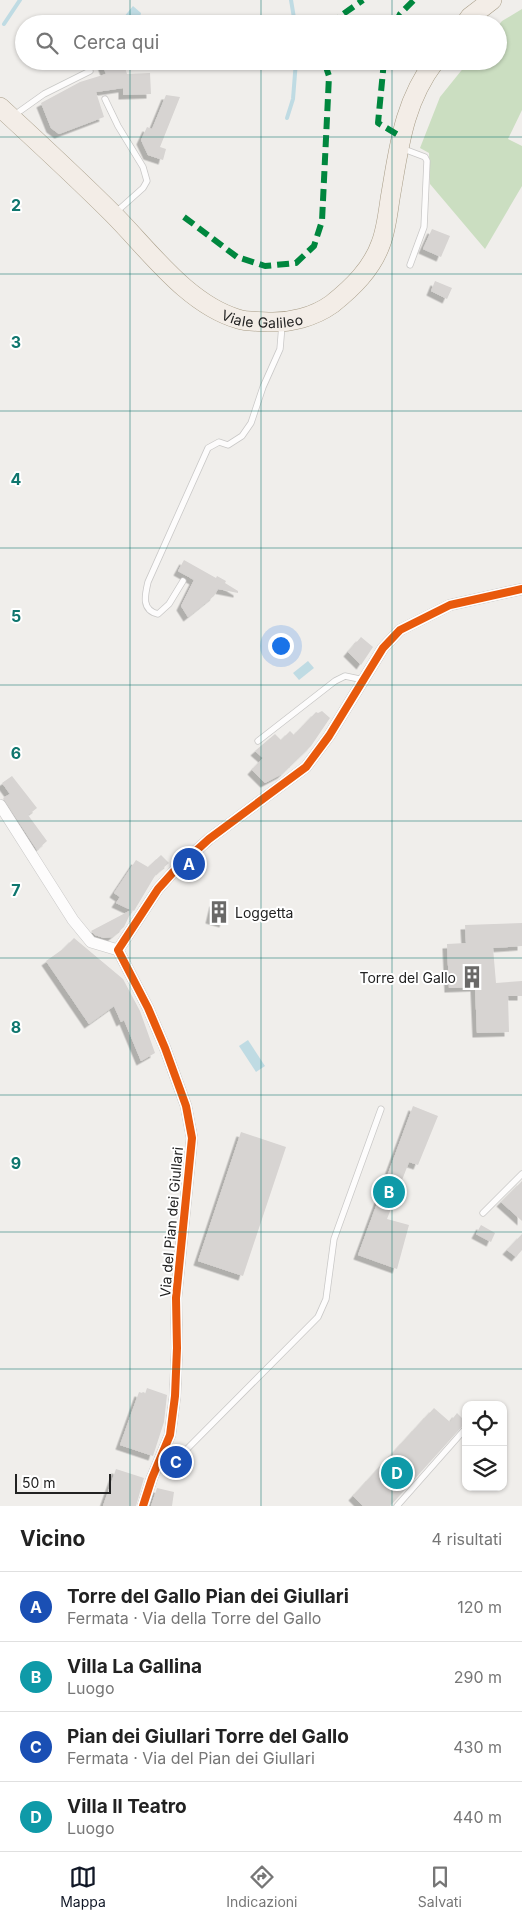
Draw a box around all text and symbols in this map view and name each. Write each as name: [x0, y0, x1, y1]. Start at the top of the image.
search box: [15, 15, 507, 70]
icon: search: [33, 29, 61, 57]
text: Cerca qui: [73, 31, 159, 54]
text: 2: [11, 195, 21, 215]
street label: Viale Galileo: [219, 305, 304, 331]
text: 3: [11, 332, 21, 352]
text: 4: [11, 469, 22, 489]
text: 5: [11, 606, 21, 626]
your location: [268, 633, 294, 659]
text: 6: [11, 743, 21, 763]
pin: A: [173, 845, 205, 883]
text: 7: [11, 880, 21, 900]
building icon: Loggetta: [206, 899, 232, 925]
place label: Loggetta: [235, 904, 293, 921]
building icon: Torre del Gallo: [459, 964, 485, 990]
place label: Torre del Gallo: [359, 969, 456, 986]
text: 8: [11, 1017, 21, 1037]
street label: Via del Pian dei Giullari: [156, 1146, 186, 1298]
text: 9: [11, 1153, 21, 1173]
pin: B: [373, 1173, 405, 1211]
map controls: [462, 1401, 507, 1491]
button: locate: [462, 1401, 507, 1446]
pin: C: [160, 1443, 192, 1481]
button: layers: [462, 1446, 507, 1491]
pin: D: [381, 1454, 413, 1492]
scale bar: [15, 1471, 111, 1494]
text: 50 m: [22, 1474, 56, 1491]
text: Vicino: [20, 1526, 85, 1551]
text: 4 risultati: [432, 1529, 502, 1549]
text: Torre del Gallo Pian dei Giullari: [67, 1585, 349, 1608]
text: A: [30, 1597, 42, 1617]
text: 120 m: [457, 1597, 502, 1617]
text: Fermata · Via della Torre del Gallo: [67, 1608, 321, 1628]
text: Villa La Gallina: [67, 1655, 202, 1678]
text: B: [31, 1667, 41, 1687]
text: 290 m: [454, 1667, 502, 1687]
text: Luogo: [67, 1678, 115, 1698]
text: Pian dei Giullari Torre del Gallo: [67, 1725, 349, 1748]
text: C: [30, 1737, 42, 1757]
text: 430 m: [453, 1737, 502, 1757]
text: Fermata · Via del Pian dei Giullari: [67, 1748, 315, 1768]
text: Villa Il Teatro: [67, 1795, 187, 1818]
text: D: [30, 1807, 42, 1827]
text: 440 m: [453, 1807, 502, 1827]
text: Luogo: [67, 1818, 115, 1838]
tab: Mappa: [60, 1863, 106, 1910]
tab: Indicazioni: [226, 1863, 297, 1910]
tab: Salvati: [418, 1863, 462, 1910]

